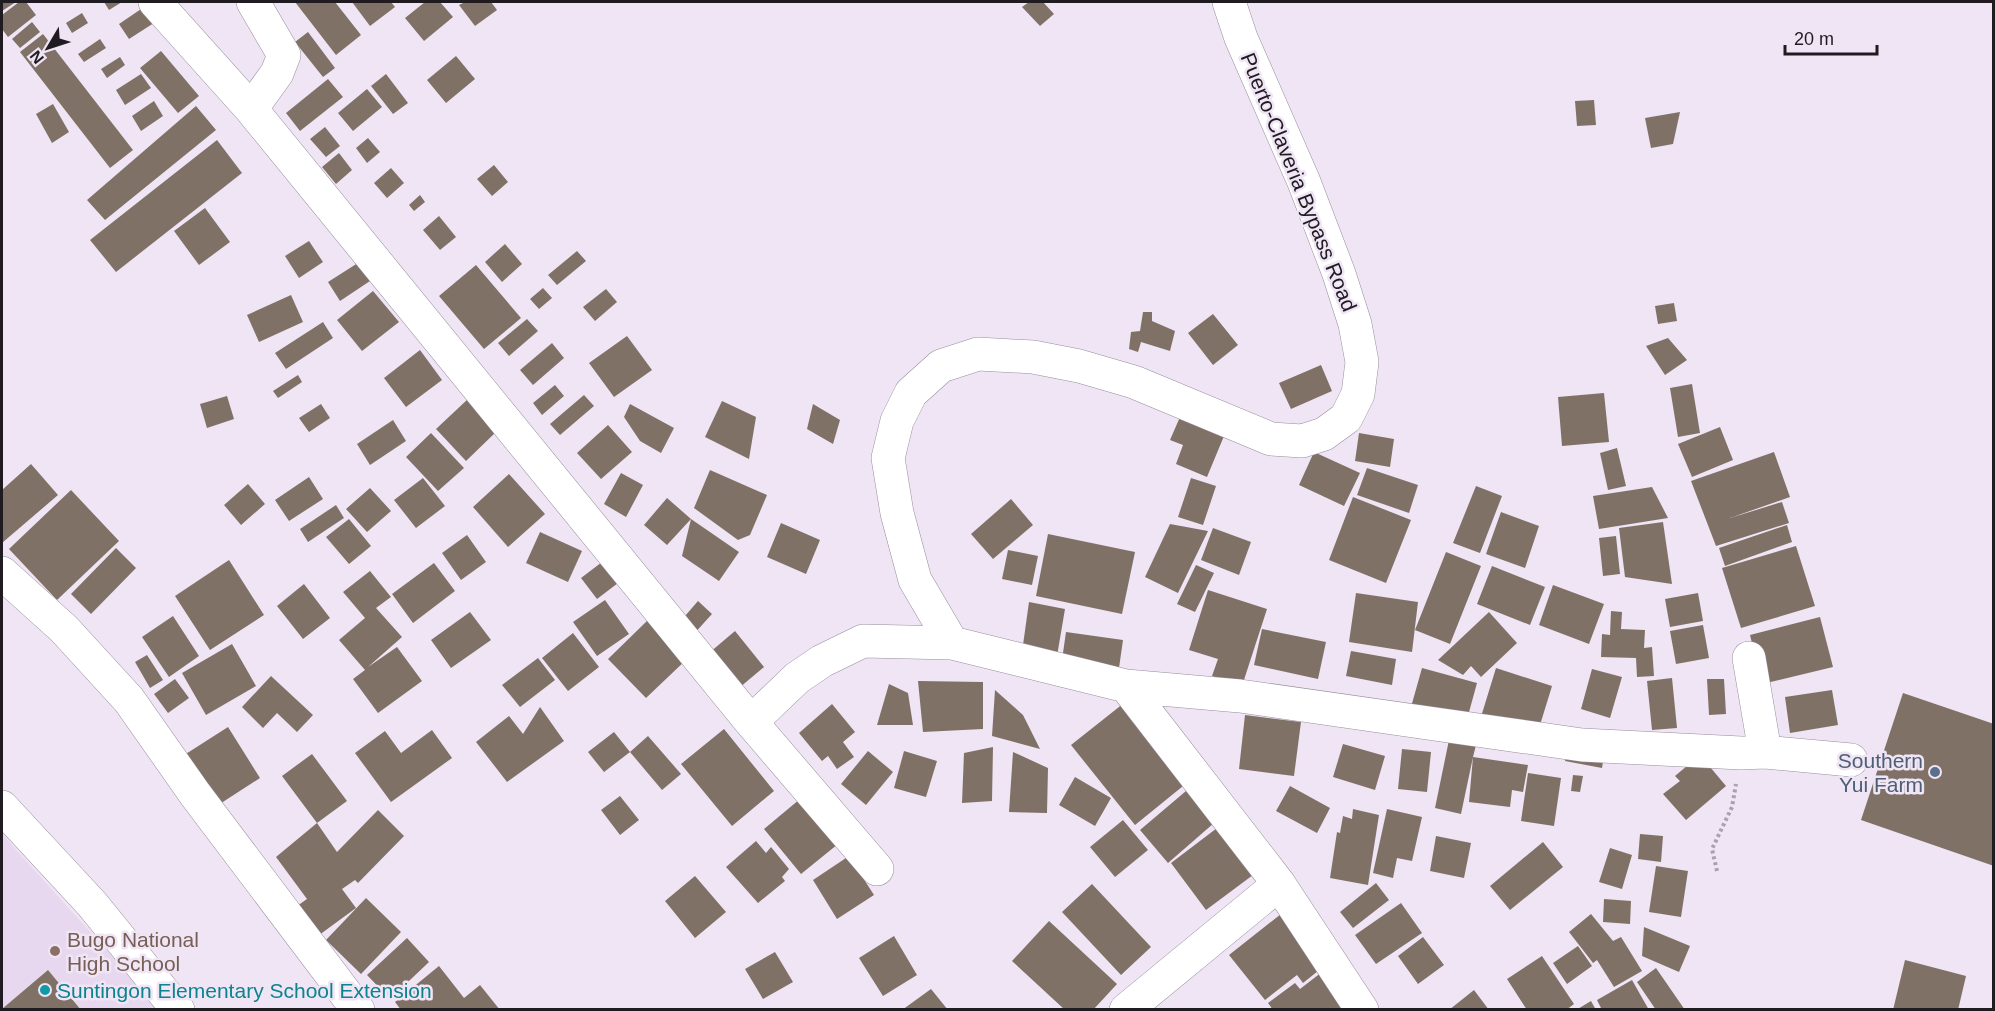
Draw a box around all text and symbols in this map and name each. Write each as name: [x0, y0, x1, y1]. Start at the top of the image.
north arrow: [18, 18, 78, 78]
scale bar: [1785, 18, 1876, 56]
text: 20 m: [1794, 29, 1834, 49]
text: N: [26, 47, 47, 67]
street label: Puerto-Claveria Bypass Road: [1237, 49, 1361, 315]
place label: Southern Yui Farm: [1838, 749, 1923, 796]
marker: Southern Yui Farm: [1928, 765, 1942, 779]
place label: Bugo National High School: [67, 928, 199, 975]
marker: Bugo National High School: [48, 944, 62, 958]
place label: Suntingon Elementary School Extension: [57, 979, 432, 1002]
marker: Suntingon Elementary School Extension: [38, 983, 52, 997]

